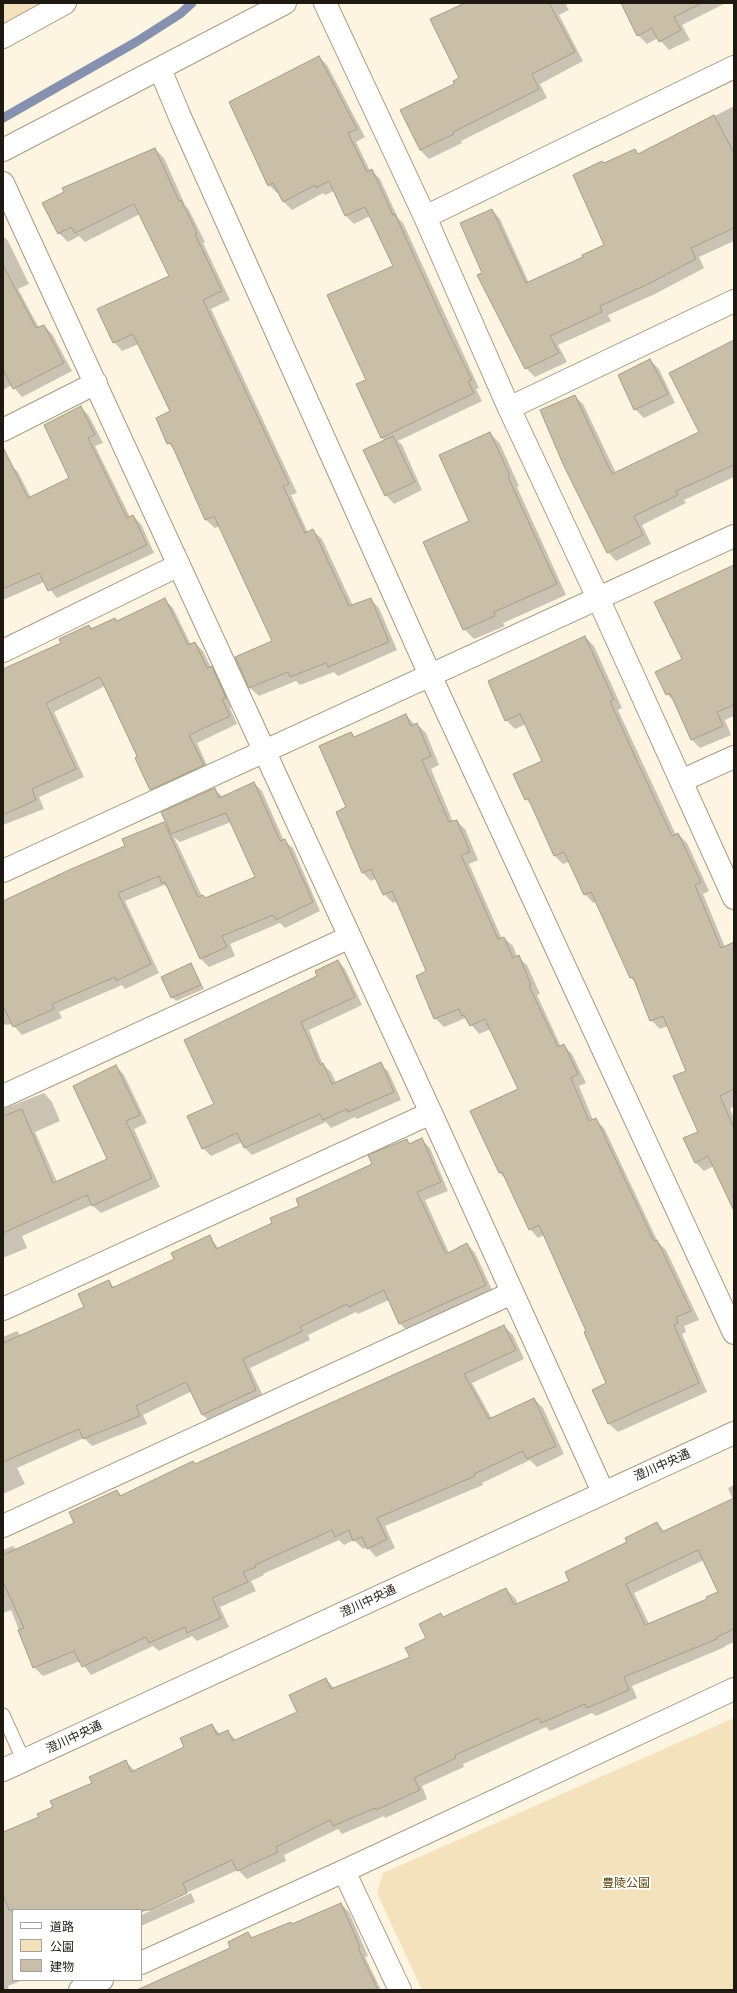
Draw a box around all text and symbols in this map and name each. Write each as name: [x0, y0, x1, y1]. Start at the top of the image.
street label: 澄川中央通: [632, 1446, 692, 1484]
street label: 澄川中央通: [338, 1582, 398, 1620]
street label: 澄川中央通: [44, 1718, 104, 1756]
park label: 豊陵公園: [602, 1876, 650, 1890]
legend: [12, 1909, 142, 1981]
text: 道路: [50, 1919, 74, 1933]
text: 公園: [50, 1939, 74, 1953]
text: 建物: [50, 1959, 74, 1973]

